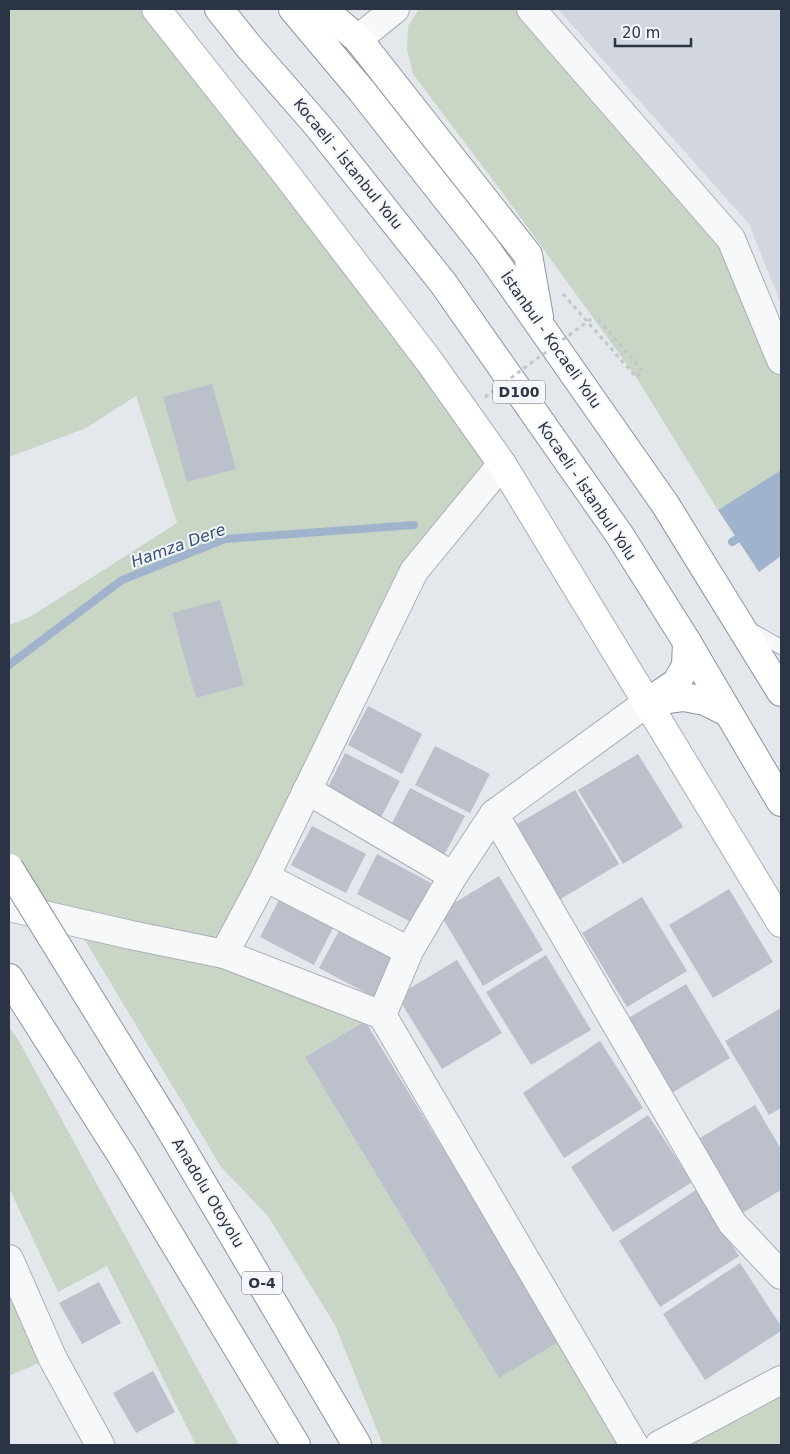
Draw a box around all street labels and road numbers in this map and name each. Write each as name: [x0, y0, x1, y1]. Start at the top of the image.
street label: Kocaeli - İstanbul Yolu: [290, 94, 407, 233]
street label: İstanbul - Kocaeli Yolu: [497, 267, 606, 412]
road number: D100: [493, 381, 545, 404]
street label: Kocaeli - İstanbul Yolu: [534, 418, 641, 564]
street label: Anadolu Otoyolu: [168, 1135, 248, 1251]
road number: O-4: [242, 1272, 282, 1295]

